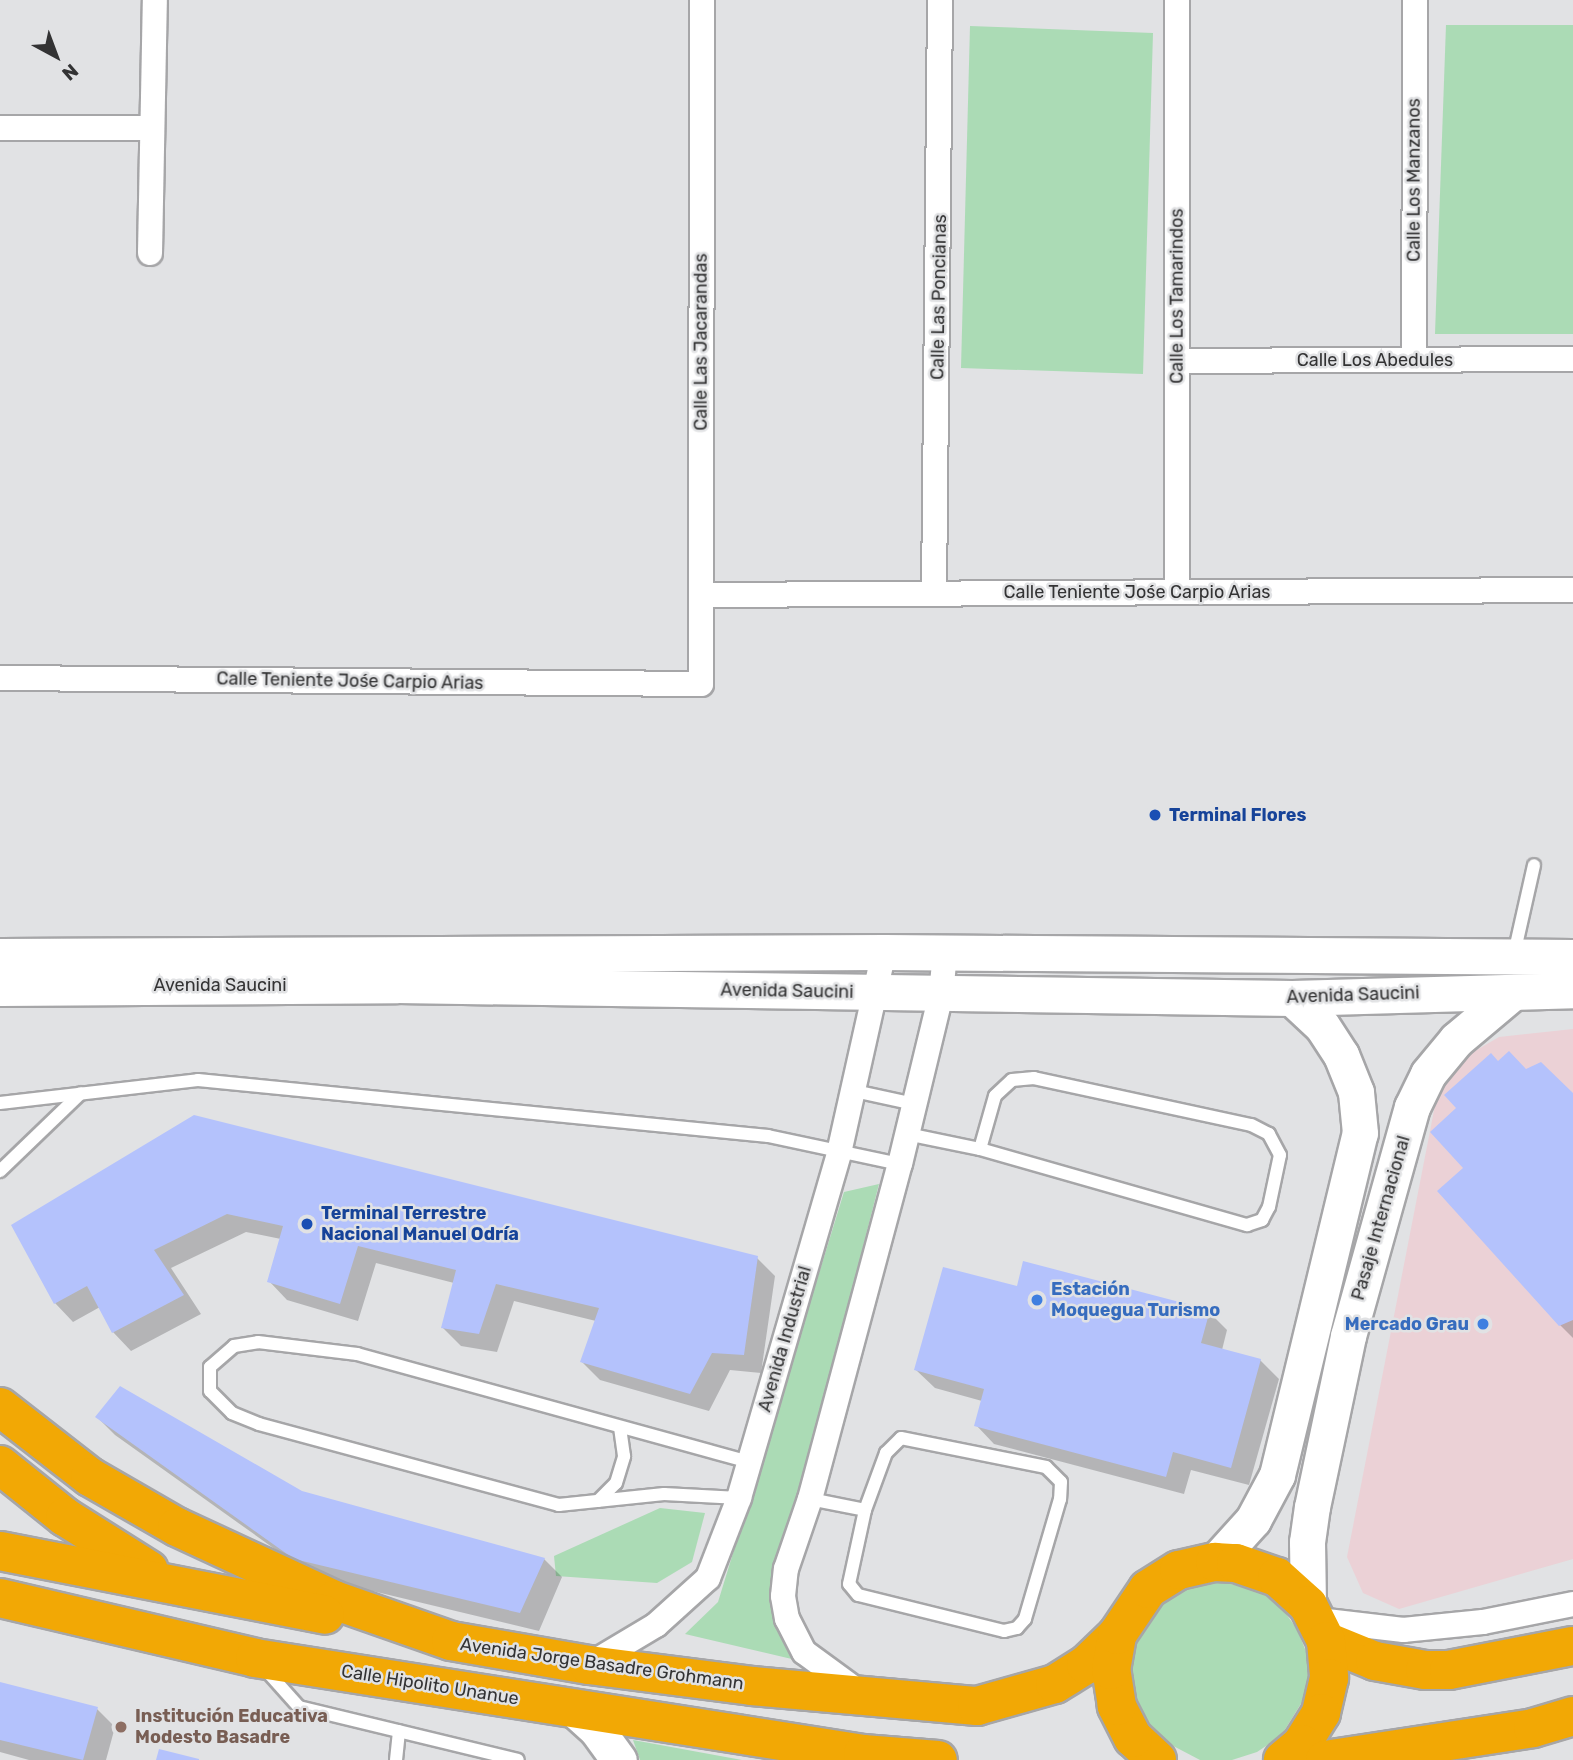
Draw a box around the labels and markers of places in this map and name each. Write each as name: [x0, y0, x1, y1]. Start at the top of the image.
place label: Terminal Flores: [1169, 804, 1306, 826]
marker: Terminal Flores: [1147, 807, 1163, 823]
place label: Terminal Terrestre Nacional Manuel Odría: [321, 1203, 519, 1246]
marker: Terminal Terrestre Nacional Manuel Odría: [299, 1216, 315, 1232]
place label: Estación Moquegua Turismo: [1051, 1279, 1221, 1322]
marker: Estación Moquegua Turismo: [1029, 1292, 1045, 1308]
place label: Mercado Grau: [1345, 1313, 1469, 1335]
marker: Mercado Grau: [1475, 1316, 1491, 1332]
place label: Institución Educativa Modesto Basadre: [135, 1706, 328, 1748]
marker: Institución Educativa Modesto Basadre: [113, 1719, 129, 1735]

